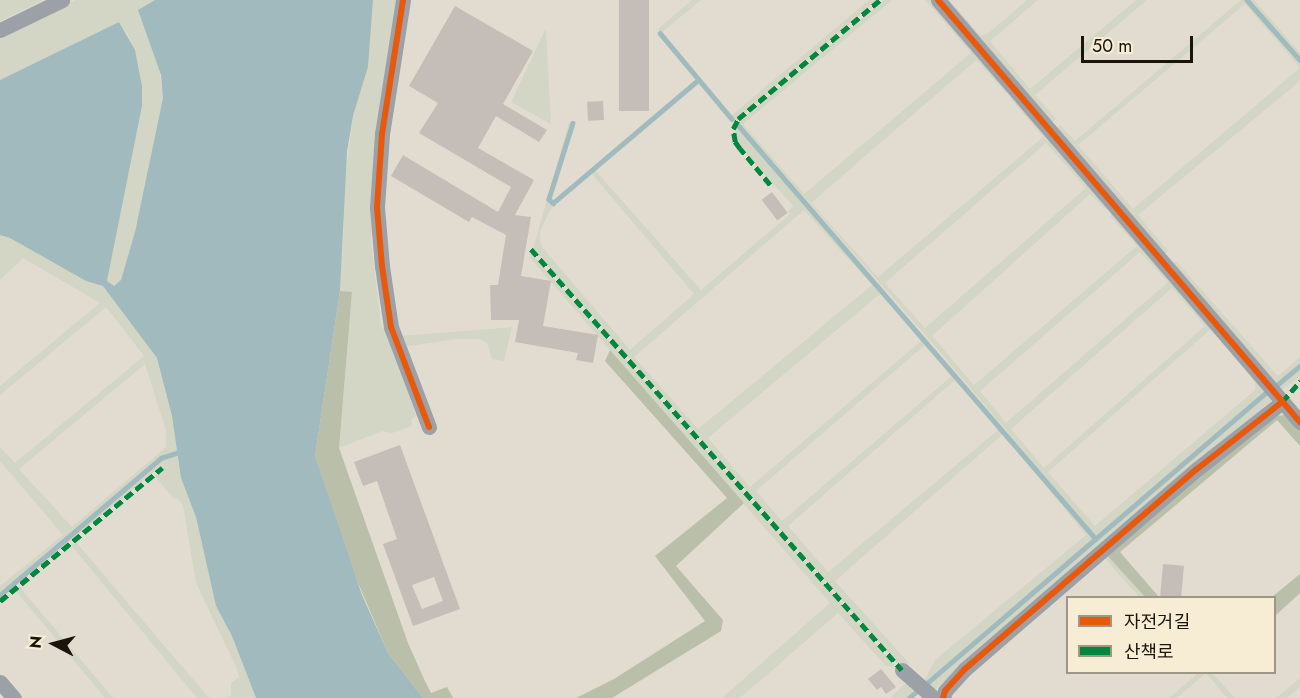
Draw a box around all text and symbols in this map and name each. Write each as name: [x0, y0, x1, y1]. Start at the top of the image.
scale bar: [1084, 24, 1196, 62]
text: 50 m: [1092, 33, 1132, 59]
legend: [1066, 596, 1276, 674]
text: 자전거길: [1124, 609, 1190, 635]
north arrow: [24, 614, 84, 674]
text: N: [23, 635, 48, 650]
text: 산책로: [1124, 639, 1174, 665]

